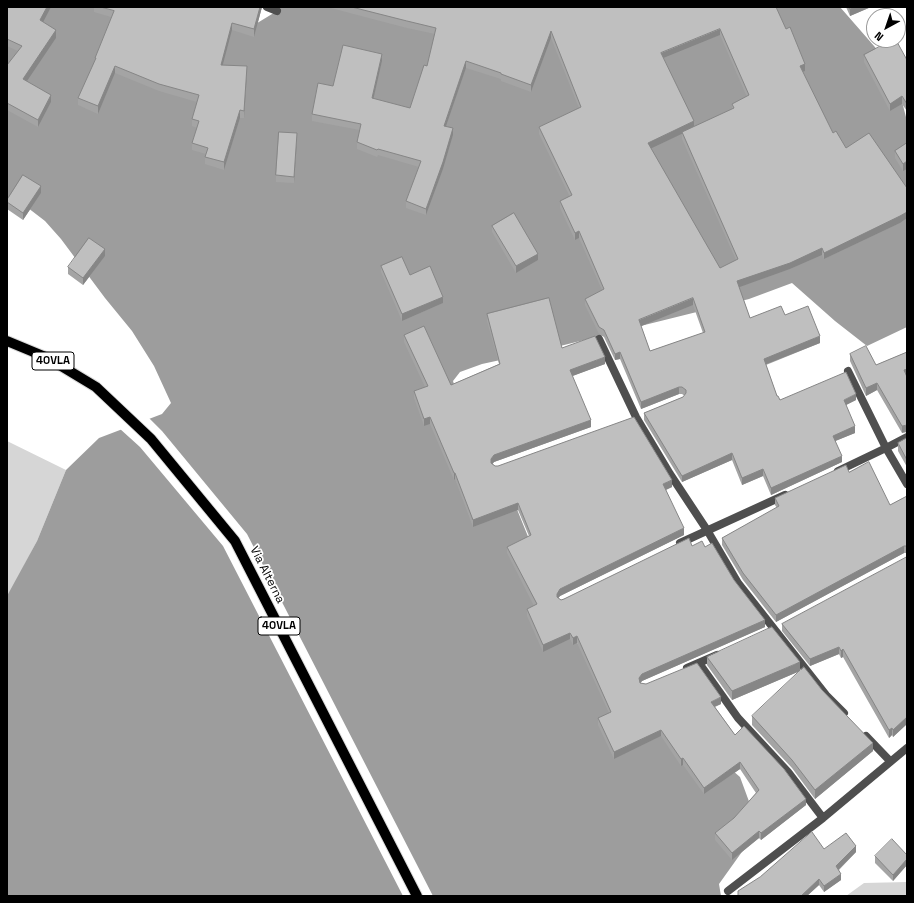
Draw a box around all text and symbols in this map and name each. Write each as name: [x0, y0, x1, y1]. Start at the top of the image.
north arrow: [866, 8, 906, 48]
text: N: [872, 29, 886, 44]
road number: 40VLA: [32, 352, 74, 370]
street label: Via Alterna: [247, 544, 287, 606]
road number: 40VLA: [258, 617, 300, 635]

